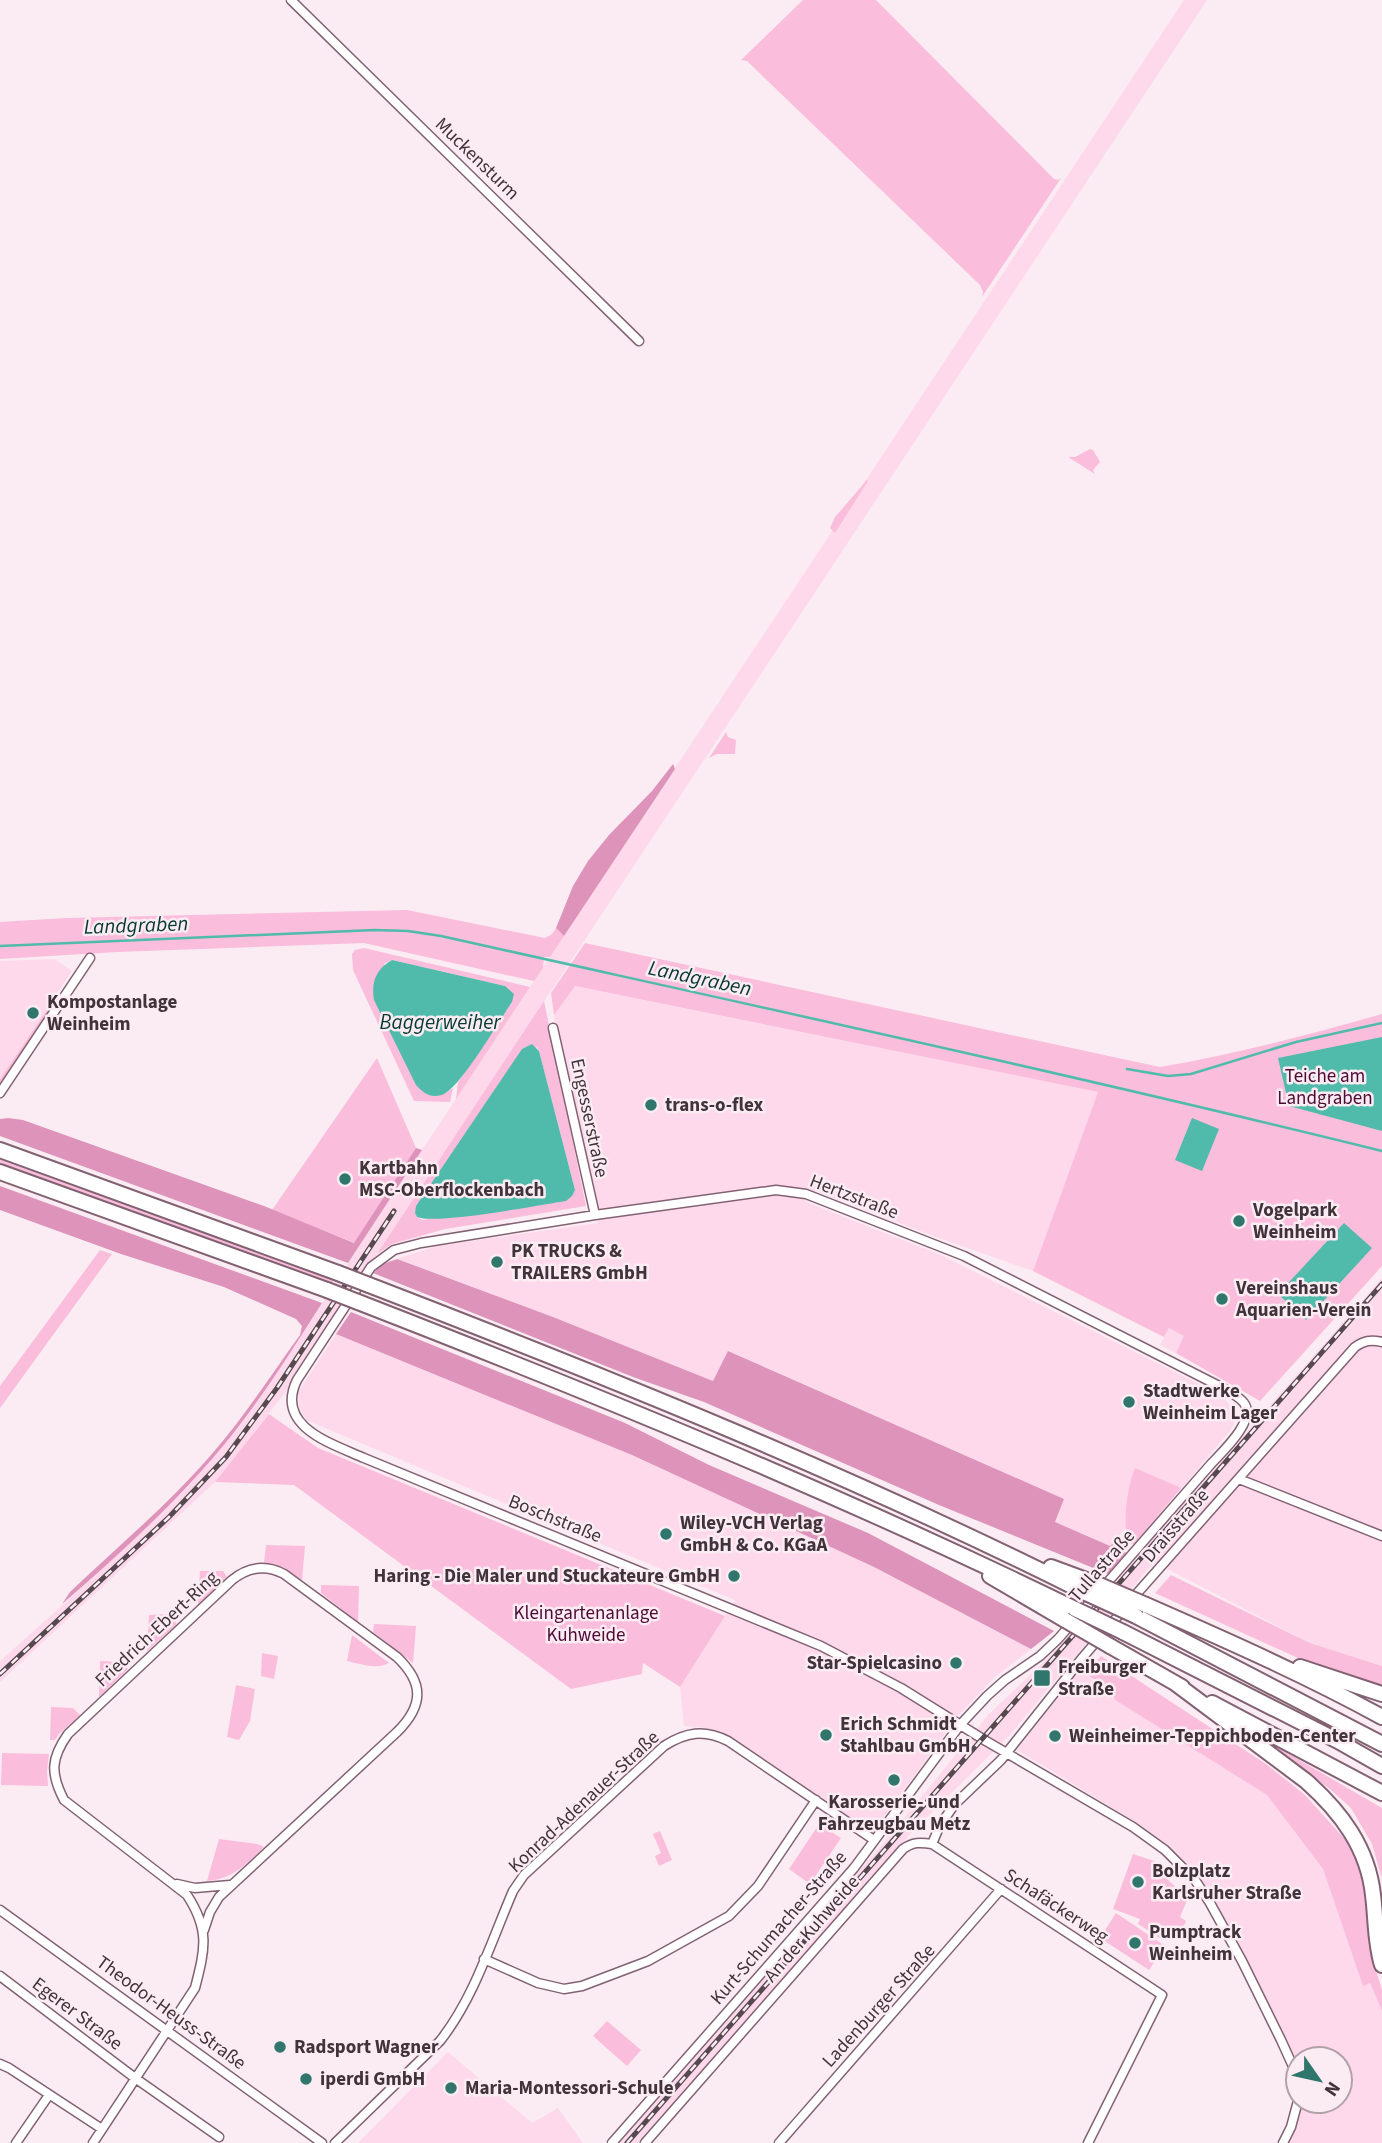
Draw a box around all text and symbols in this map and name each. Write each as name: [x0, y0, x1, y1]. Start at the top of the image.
street label: Muckensturm: [429, 112, 525, 206]
water label: Landgraben: [83, 908, 189, 942]
water label: Landgraben: [646, 952, 754, 1004]
place label: Kompostanlage Weinheim: [47, 989, 178, 1038]
marker: Kompostanlage Weinheim: [25, 1005, 41, 1021]
water label: Baggerweiher: [380, 1007, 501, 1037]
street label: Engesserstraße: [563, 1056, 615, 1180]
park label: Teiche am Landgraben: [1277, 1063, 1373, 1112]
place label: trans-o-flex: [665, 1092, 763, 1119]
marker: trans-o-flex: [643, 1097, 659, 1113]
place label: Kartbahn MSC-Oberflockenbach: [359, 1155, 544, 1204]
street label: Hertzstraße: [806, 1168, 902, 1226]
marker: Kartbahn MSC-Oberflockenbach: [337, 1171, 353, 1187]
place label: Vogelpark Weinheim: [1252, 1197, 1338, 1246]
marker: Vogelpark Weinheim: [1231, 1213, 1247, 1229]
place label: PK TRUCKS & TRAILERS GmbH: [511, 1238, 648, 1287]
marker: PK TRUCKS & TRAILERS GmbH: [489, 1254, 505, 1270]
place label: Vereinshaus Aquarien-Verein: [1235, 1275, 1371, 1324]
marker: Vereinshaus Aquarien-Verein: [1214, 1291, 1230, 1307]
place label: Stadtwerke Weinheim Lager: [1143, 1378, 1278, 1427]
marker: Stadtwerke Weinheim Lager: [1121, 1394, 1137, 1410]
street label: Draisstraße: [1136, 1483, 1216, 1569]
street label: Boschstraße: [504, 1488, 606, 1550]
place label: Wiley-VCH Verlag GmbH & Co. KGaA: [680, 1510, 828, 1559]
street label: Tullastraße: [1063, 1524, 1141, 1608]
marker: Wiley-VCH Verlag GmbH & Co. KGaA: [658, 1526, 674, 1542]
place label: Haring - Die Maler und Stuckateure GmbH: [373, 1563, 720, 1590]
street label: Friedrich-Ebert-Ring: [89, 1564, 225, 1694]
marker: Haring - Die Maler und Stuckateure GmbH: [726, 1568, 742, 1584]
park label: Kleingartenanlage Kuhweide: [514, 1600, 658, 1649]
place label: Star-Spielcasino: [806, 1650, 942, 1677]
place label: Freiburger Straße: [1058, 1654, 1147, 1703]
marker: Star-Spielcasino: [948, 1655, 964, 1671]
marker: Freiburger Straße: [1032, 1668, 1052, 1688]
place label: Erich Schmidt Stahlbau GmbH: [840, 1711, 971, 1760]
place label: Weinheimer-Teppichboden-Center: [1069, 1723, 1356, 1750]
street label: Konrad-Adenauer-Straße: [503, 1725, 665, 1879]
marker: Erich Schmidt Stahlbau GmbH: [818, 1727, 834, 1743]
marker: Weinheimer-Teppichboden-Center: [1047, 1728, 1063, 1744]
marker: Karosserie- und Fahrzeugbau Metz: [886, 1772, 902, 1788]
place label: Karosserie- und Fahrzeugbau Metz: [818, 1789, 970, 1838]
street label: Kurt-Schumacher-Straße: [704, 1845, 854, 2011]
place label: Bolzplatz Karlsruher Straße: [1152, 1858, 1302, 1907]
street label: Schafäckerweg: [998, 1862, 1114, 1950]
street label: An der Kuhweide: [758, 1870, 866, 1988]
marker: Bolzplatz Karlsruher Straße: [1130, 1874, 1146, 1890]
place label: Pumptrack Weinheim: [1149, 1919, 1242, 1968]
marker: Pumptrack Weinheim: [1127, 1935, 1143, 1951]
street label: Ladenburger Straße: [816, 1938, 942, 2074]
street label: Theodor-Heuss-Straße: [91, 1949, 251, 2077]
street label: Egerer Straße: [26, 1971, 128, 2057]
place label: Radsport Wagner: [294, 2034, 439, 2061]
marker: Radsport Wagner: [272, 2039, 288, 2055]
north arrow: [1284, 2045, 1354, 2115]
place label: iperdi GmbH: [320, 2066, 425, 2093]
marker: iperdi GmbH: [298, 2071, 314, 2087]
place label: Maria-Montessori-Schule: [465, 2075, 674, 2102]
text: N: [1317, 2076, 1347, 2101]
marker: Maria-Montessori-Schule: [443, 2080, 459, 2096]

